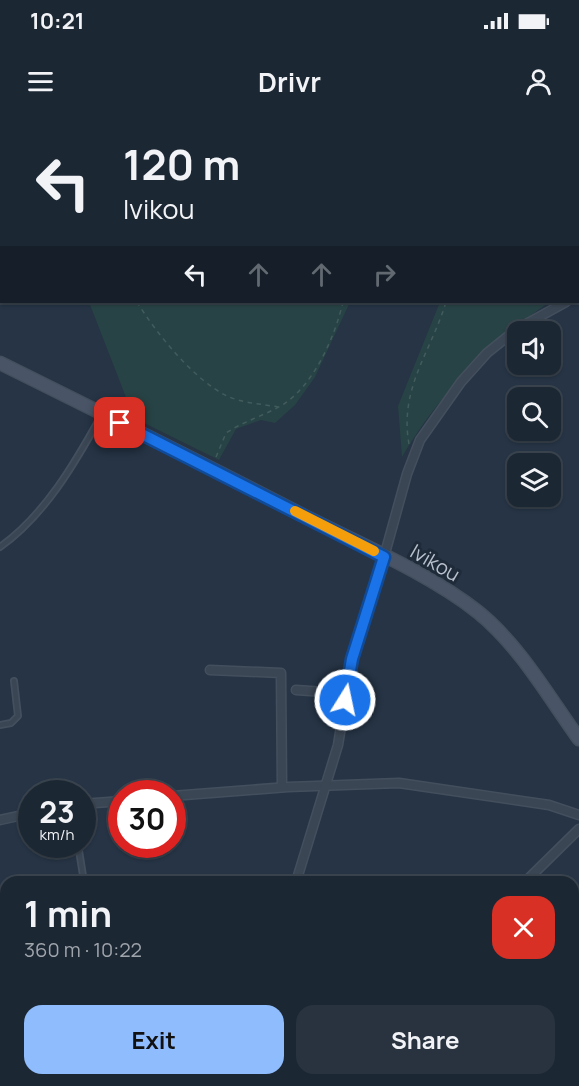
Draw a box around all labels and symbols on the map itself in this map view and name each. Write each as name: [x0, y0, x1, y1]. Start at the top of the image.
pin: [94, 397, 145, 448]
street label: Ivikou: [406, 538, 465, 587]
position arrow: [313, 668, 377, 732]
speed limit sign: 30: [108, 780, 186, 858]

